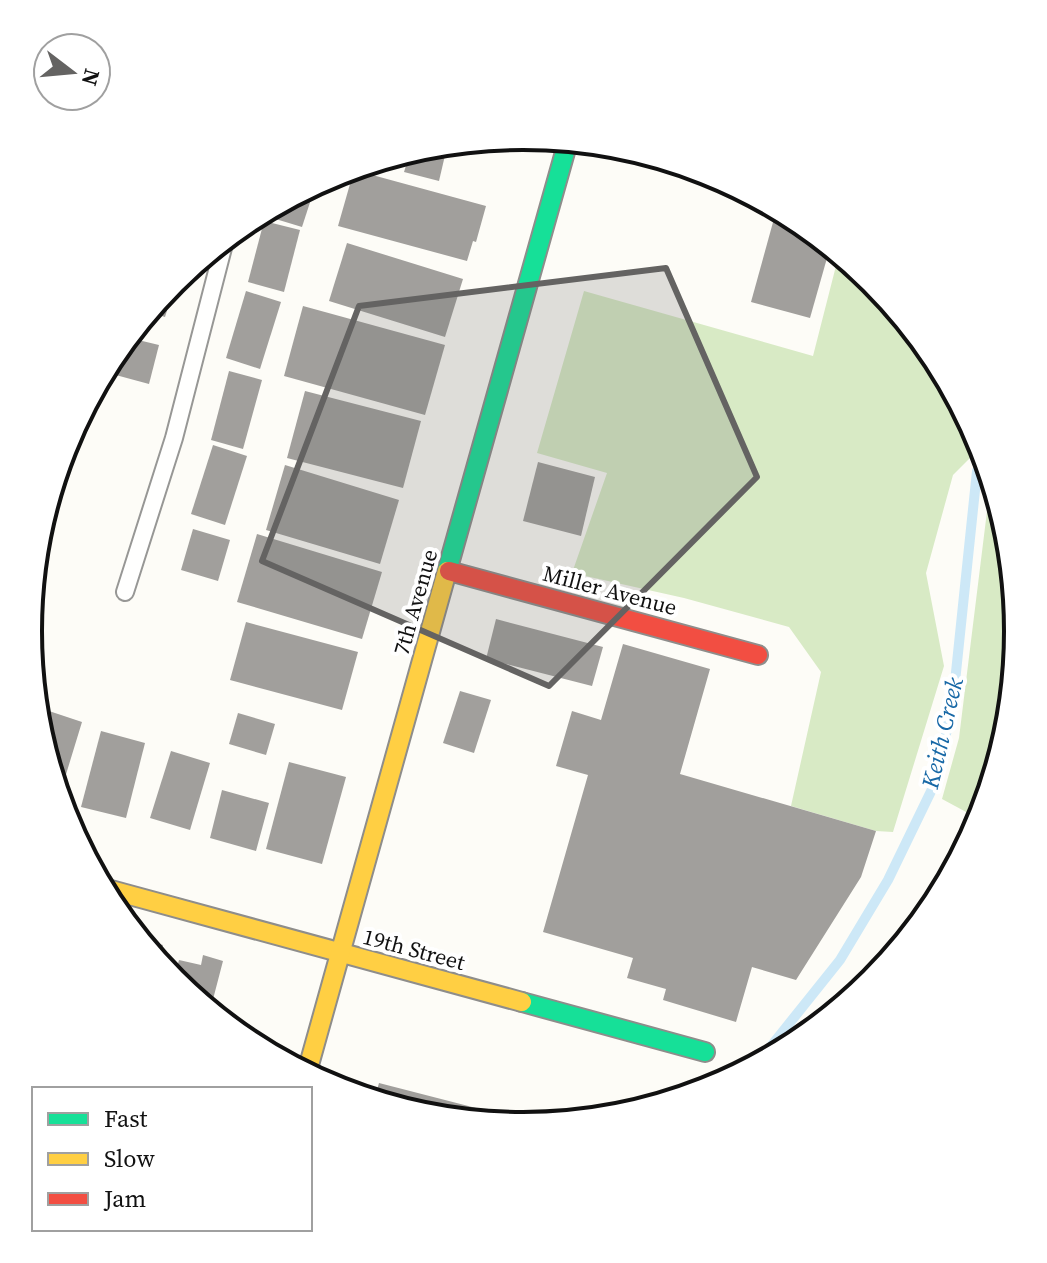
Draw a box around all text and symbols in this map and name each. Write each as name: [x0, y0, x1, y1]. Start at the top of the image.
north arrow: [32, 32, 112, 112]
text: N: [75, 66, 108, 89]
street label: 7th Avenue: [386, 546, 444, 658]
street label: Miller Avenue: [540, 558, 680, 622]
water label: Keith Creek: [913, 673, 971, 793]
street label: 19th Street: [360, 921, 469, 977]
legend: [32, 1087, 312, 1231]
text: Fast: [104, 1102, 148, 1135]
text: Slow: [104, 1142, 155, 1175]
text: Jam: [103, 1182, 146, 1215]

